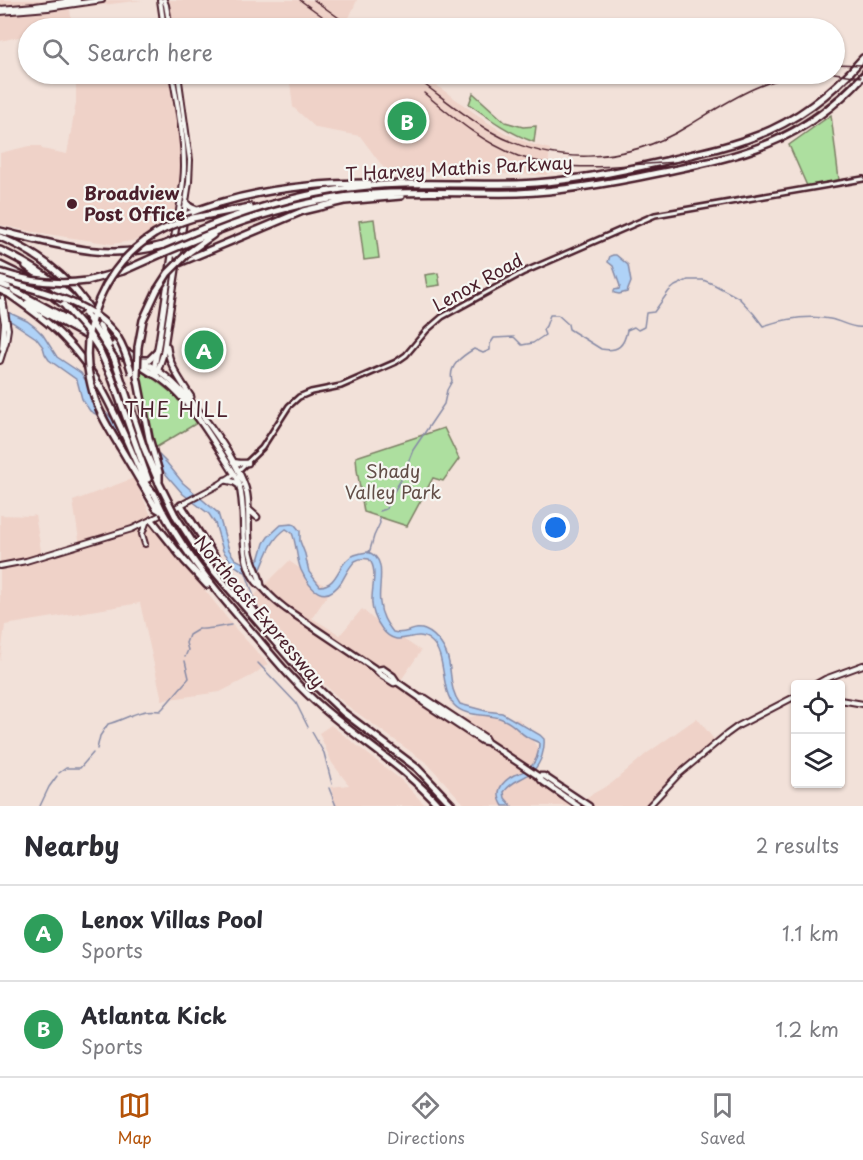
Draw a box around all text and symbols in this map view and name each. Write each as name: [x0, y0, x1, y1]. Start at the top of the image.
search box: [18, 18, 845, 84]
icon: search: [39, 35, 72, 68]
text: Search here: [87, 35, 213, 68]
pin: B: [388, 98, 426, 144]
street label: T Harvey Mathis Parkway: [345, 148, 573, 187]
place label: Broadview Post Office: [84, 179, 185, 227]
marker: Broadview Post Office: [65, 197, 79, 211]
street label: Lenox Road: [427, 246, 527, 318]
pin: A: [184, 328, 224, 372]
district label: THE HILL: [125, 394, 229, 424]
park label: Shady Valley Park: [345, 457, 441, 505]
your location: [541, 513, 570, 542]
street label: Northeast Expressway: [188, 529, 332, 693]
map controls: [791, 680, 845, 788]
button: locate: [791, 680, 845, 734]
button: layers: [791, 734, 845, 788]
text: Nearby: [24, 826, 119, 865]
text: 2 results: [756, 830, 839, 860]
text: Lenox Villas Pool: [81, 902, 263, 935]
text: A: [36, 918, 51, 948]
text: 1.1 km: [782, 918, 839, 948]
text: Sports: [81, 935, 143, 965]
text: Atlanta Kick: [81, 998, 227, 1031]
text: B: [37, 1014, 50, 1044]
text: 1.2 km: [775, 1014, 839, 1044]
text: Sports: [81, 1031, 143, 1061]
tab: Map: [118, 1089, 152, 1149]
tab: Directions: [387, 1089, 465, 1149]
tab: Saved: [700, 1089, 745, 1149]

